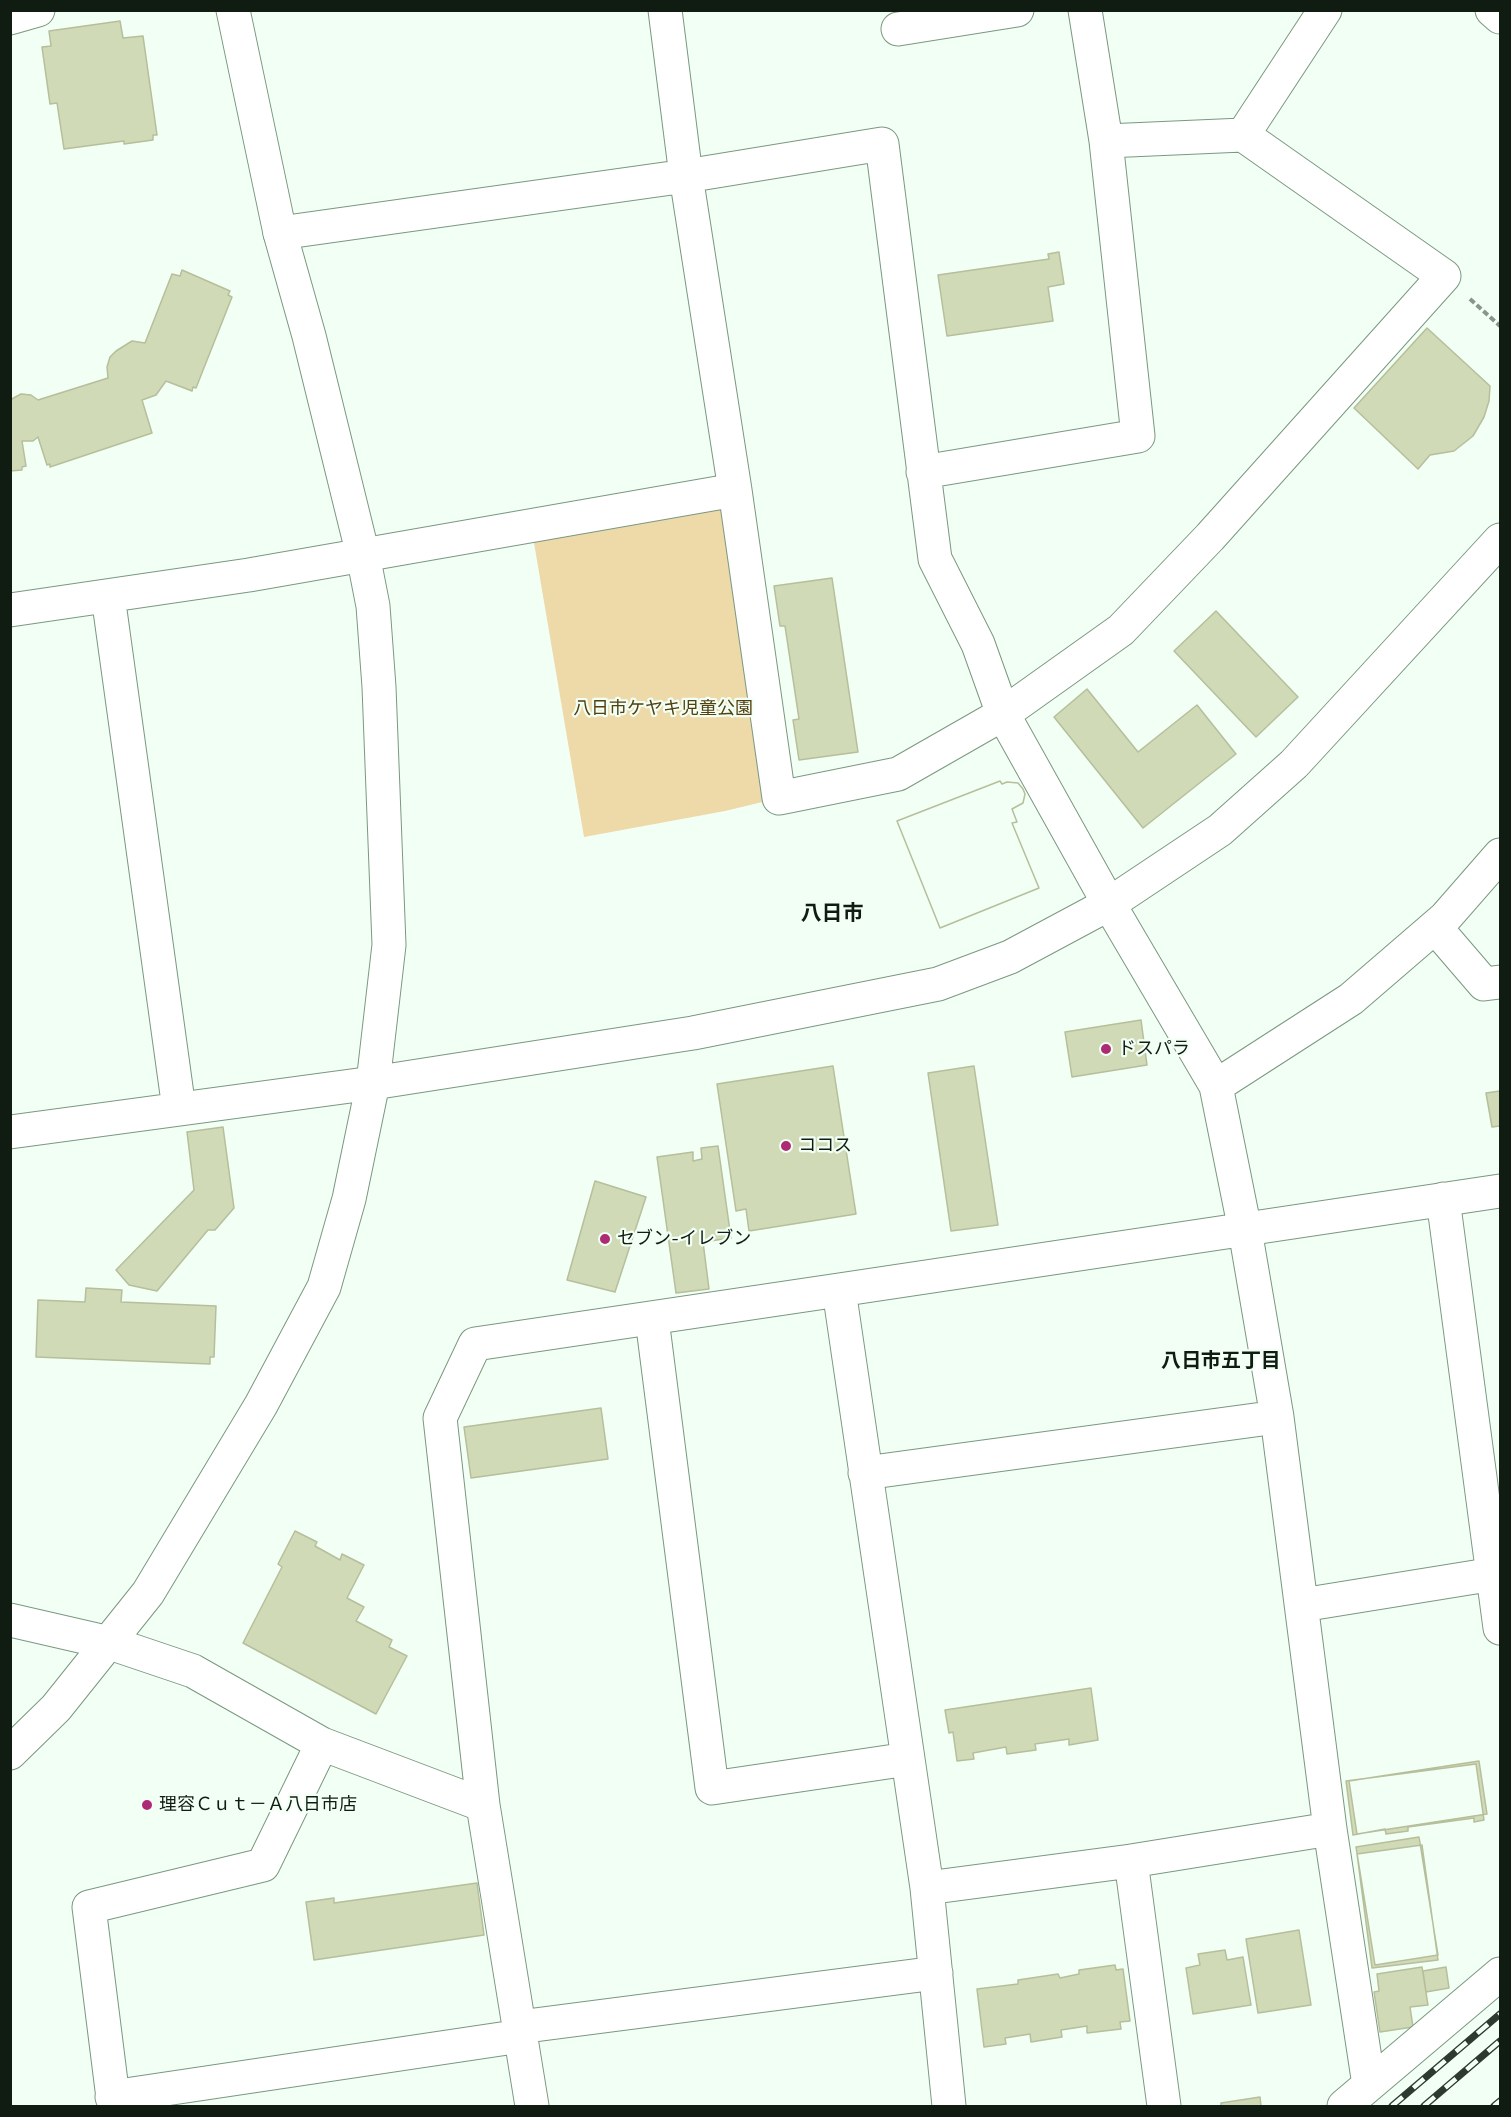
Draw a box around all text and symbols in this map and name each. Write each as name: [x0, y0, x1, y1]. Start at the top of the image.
park label: 八日市ケヤキ児童公園: [573, 698, 753, 720]
district label: 八日市: [801, 901, 863, 927]
place label: ドスパラ: [1118, 1038, 1190, 1060]
marker: ドスパラ: [1099, 1042, 1113, 1056]
place label: ココス: [798, 1135, 852, 1157]
marker: ココス: [779, 1139, 793, 1153]
place label: セブン-イレブン: [617, 1228, 751, 1250]
marker: セブン-イレブン: [598, 1232, 612, 1246]
district label: 八日市五丁目: [1161, 1350, 1281, 1374]
place label: 理容Ｃｕｔ－Ａ八日市店: [159, 1794, 357, 1816]
marker: 理容Ｃｕｔ－Ａ八日市店: [140, 1798, 154, 1812]

